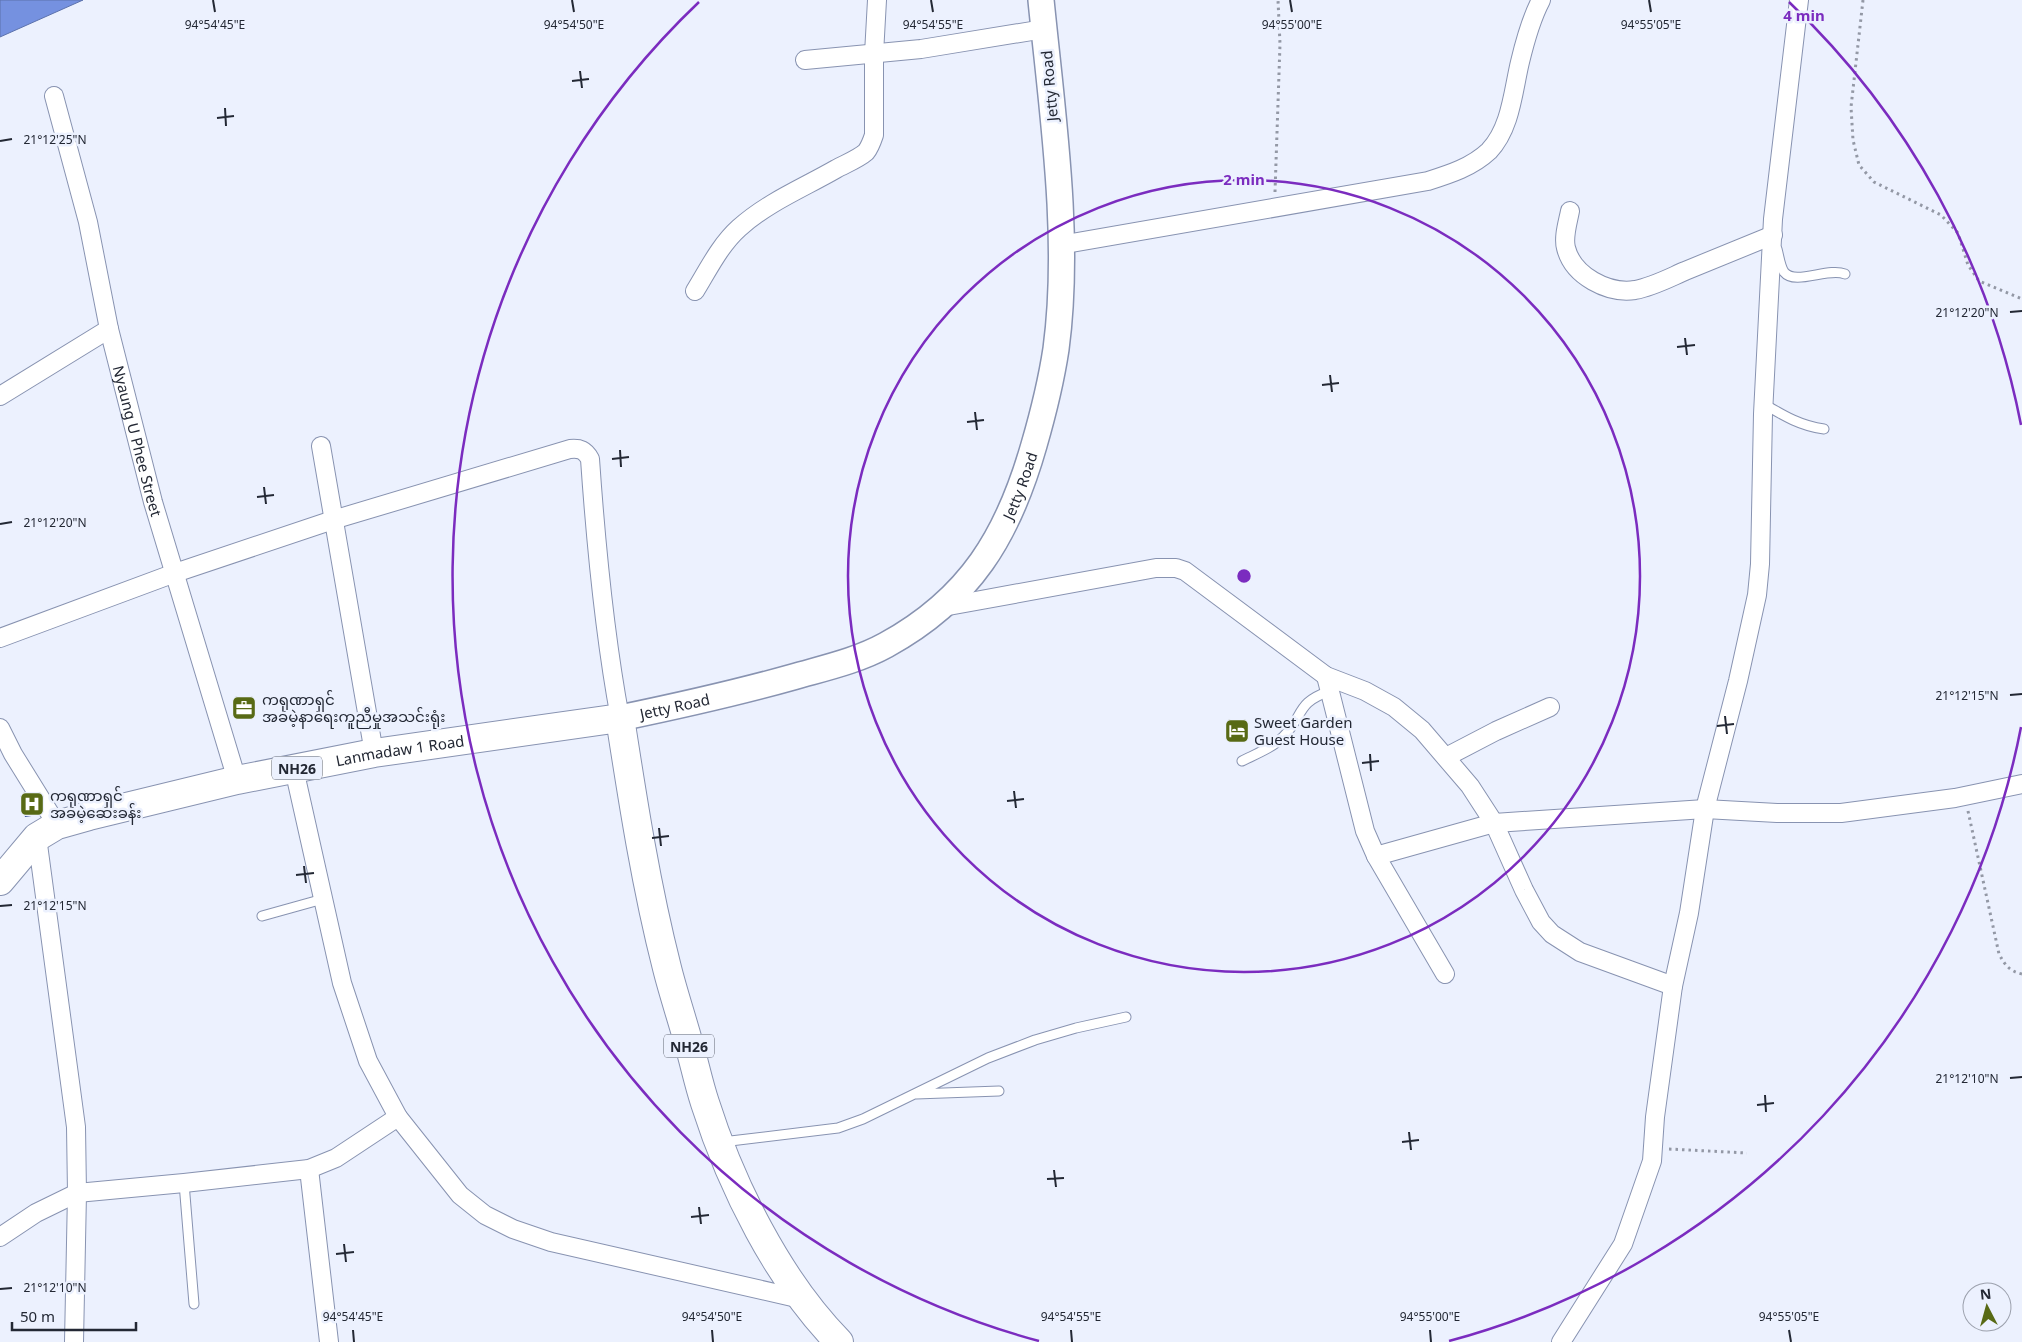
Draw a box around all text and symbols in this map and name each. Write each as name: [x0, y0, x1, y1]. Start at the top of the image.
text: 4 min: [1783, 5, 1825, 25]
text: 94°54'45"E: [185, 16, 245, 33]
text: 94°54'50"E: [544, 16, 604, 33]
text: 94°54'55"E: [903, 16, 963, 33]
text: 94°55'00"E: [1262, 16, 1322, 33]
text: 94°55'05"E: [1621, 16, 1681, 33]
street label: Jetty Road: [1036, 50, 1062, 124]
text: 21°12'25"N: [23, 131, 87, 148]
text: 2 min: [1223, 169, 1265, 189]
text: 21°12'20"N: [1935, 304, 1999, 321]
street label: Nyaung U Phee Street: [109, 363, 167, 519]
street label: Jetty Road: [997, 449, 1041, 525]
text: 21°12'20"N: [23, 514, 87, 531]
centre of rings: [1235, 567, 1253, 585]
text: 21°12'15"N: [1935, 687, 1999, 704]
place label: ကရုဏာရှင် အခမဲ့နာရေးကူညီမှုအသင်းရုံး: [262, 689, 445, 729]
street label: Jetty Road: [636, 689, 712, 724]
office icon: ကရုဏာရှင် အခမဲ့နာရေးကူညီမှုအသင်းရုံး: [231, 695, 257, 721]
place label: Sweet Garden Guest House: [1254, 712, 1352, 749]
hotel icon: Sweet Garden Guest House: [1224, 718, 1250, 744]
street label: Lanmadaw 1 Road: [334, 730, 465, 770]
road number: NH26: [272, 756, 322, 780]
place label: ကရုဏာရှင် အခမဲ့ဆေးခန်း: [50, 785, 142, 825]
hospital icon: ကရုဏာရှင် အခမဲ့ဆေးခန်း: [19, 791, 45, 817]
text: 21°12'15"N: [23, 897, 87, 914]
road number: NH26: [664, 1034, 714, 1058]
text: 21°12'10"N: [1935, 1070, 1999, 1087]
text: 21°12'10"N: [23, 1279, 87, 1296]
north arrow: [1962, 1282, 2012, 1332]
text: N: [1979, 1284, 1992, 1304]
scale bar: [12, 1300, 136, 1332]
text: 50 m: [20, 1306, 55, 1326]
text: 94°54'45"E: [323, 1308, 383, 1325]
text: 94°54'50"E: [682, 1308, 742, 1325]
text: 94°54'55"E: [1041, 1308, 1101, 1325]
text: 94°55'00"E: [1400, 1308, 1460, 1325]
text: 94°55'05"E: [1759, 1308, 1819, 1325]

